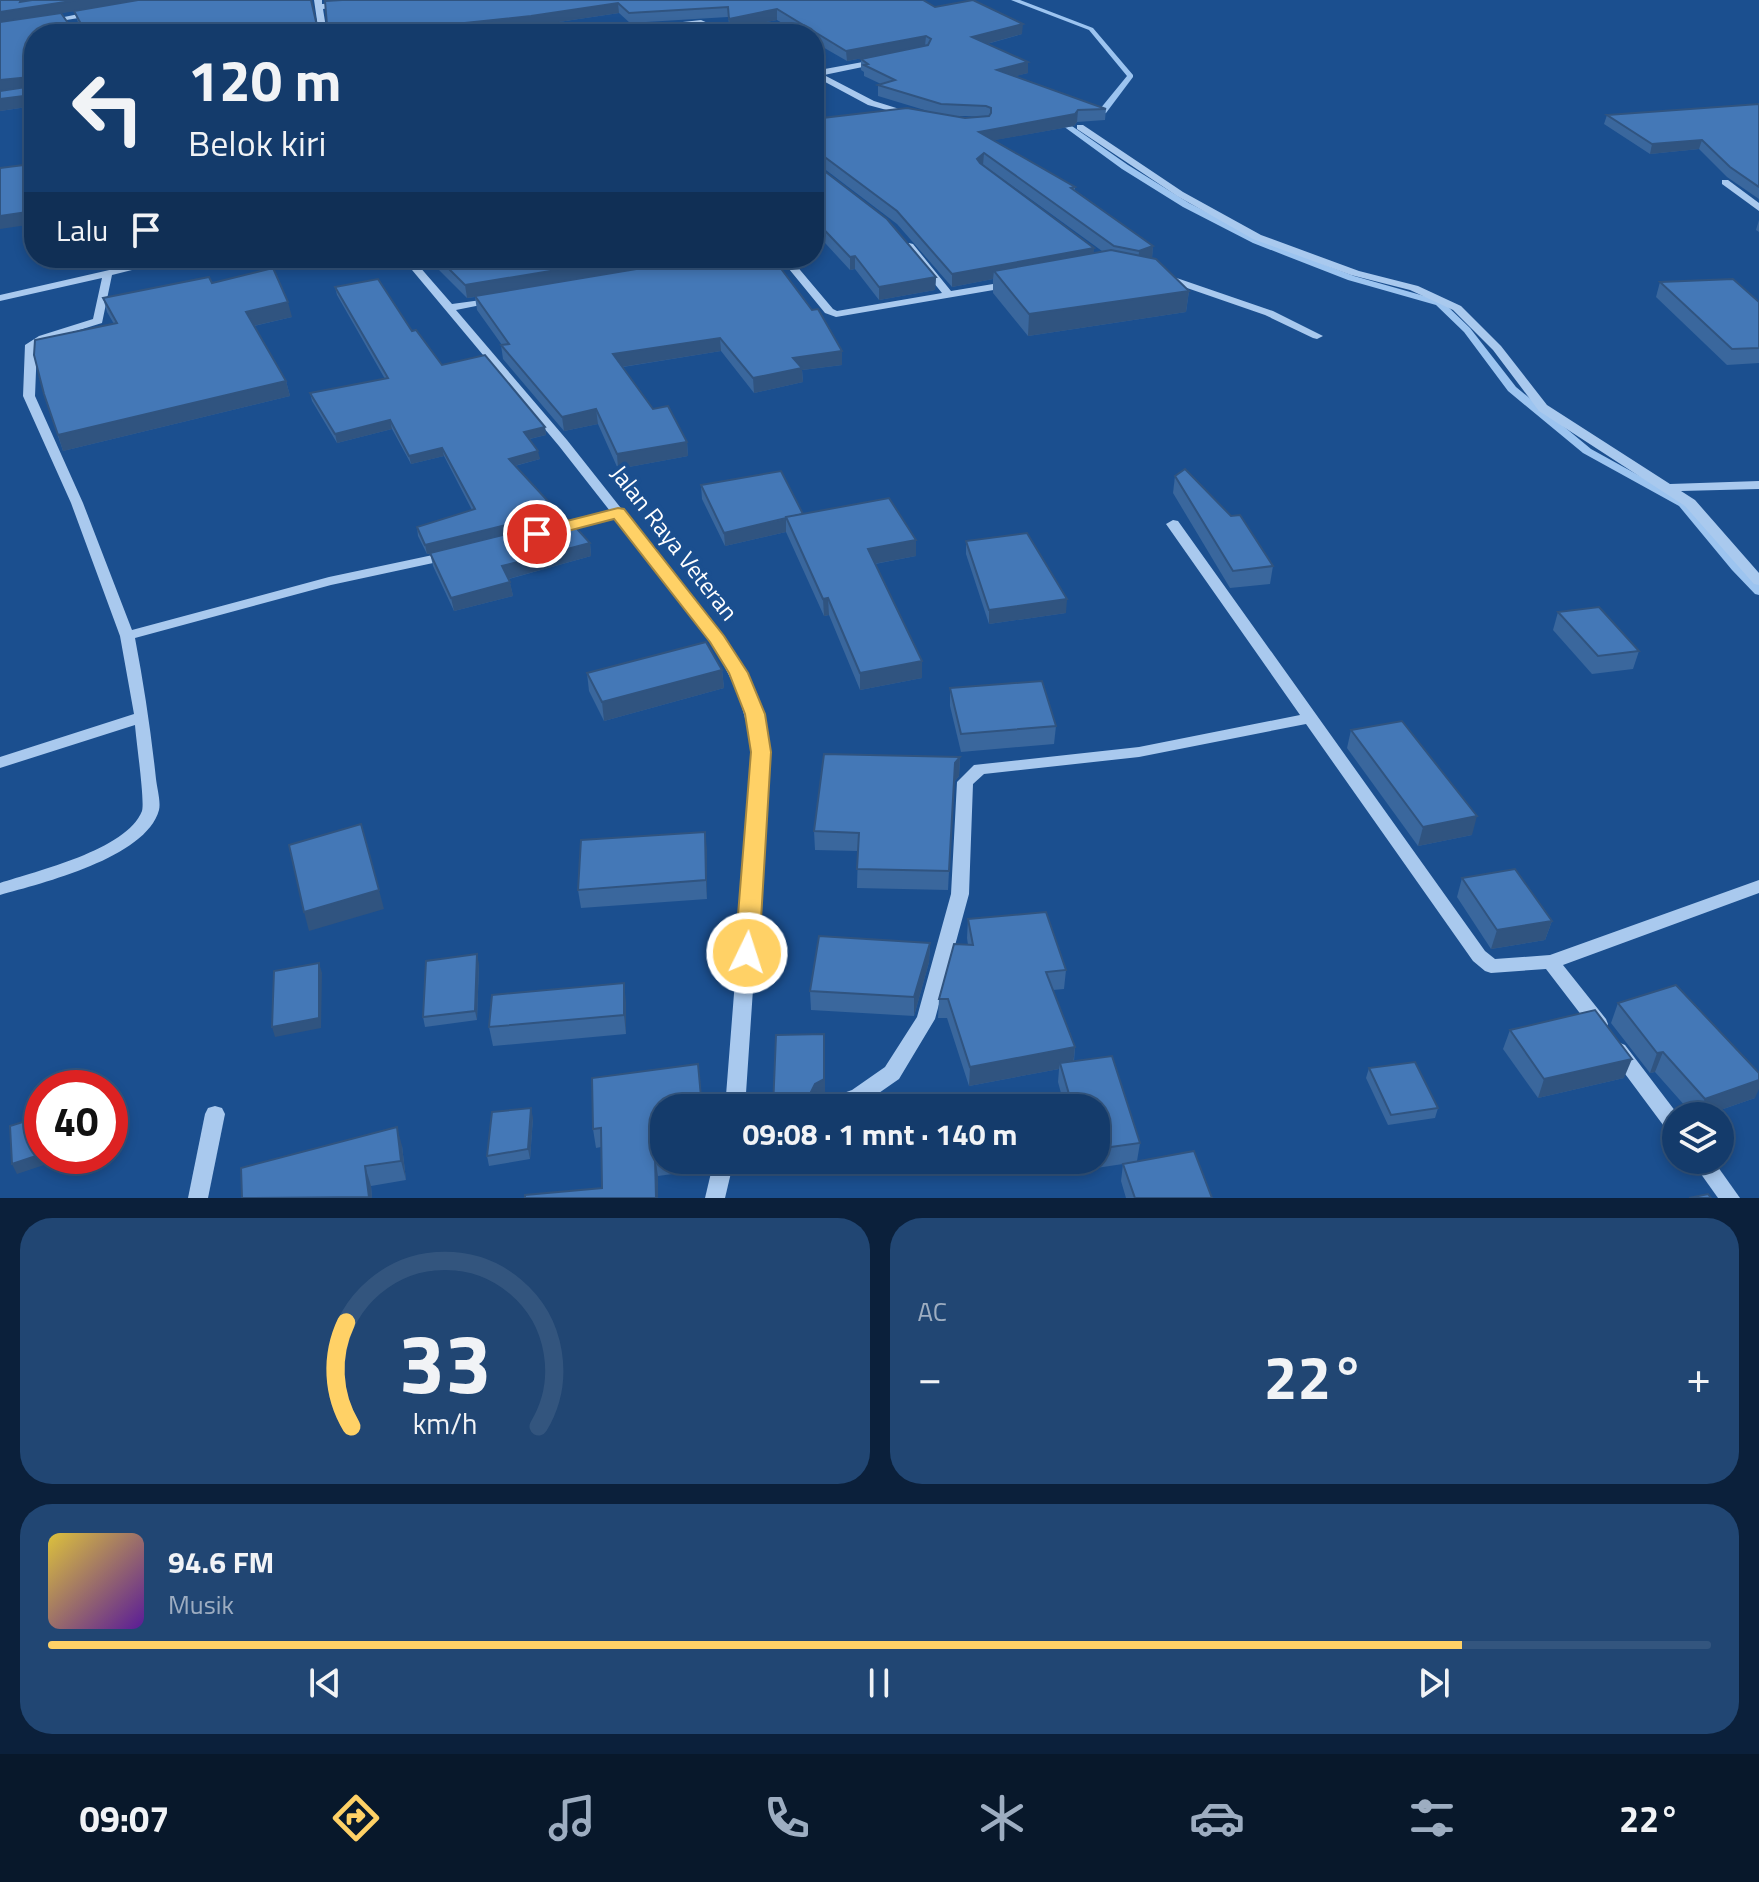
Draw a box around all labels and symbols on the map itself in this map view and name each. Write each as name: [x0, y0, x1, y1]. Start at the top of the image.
street label: Jalan Raya Veteran: [602, 457, 747, 628]
pin: [503, 500, 571, 568]
position arrow: [705, 911, 789, 995]
speed limit sign: 40: [24, 1070, 128, 1174]

